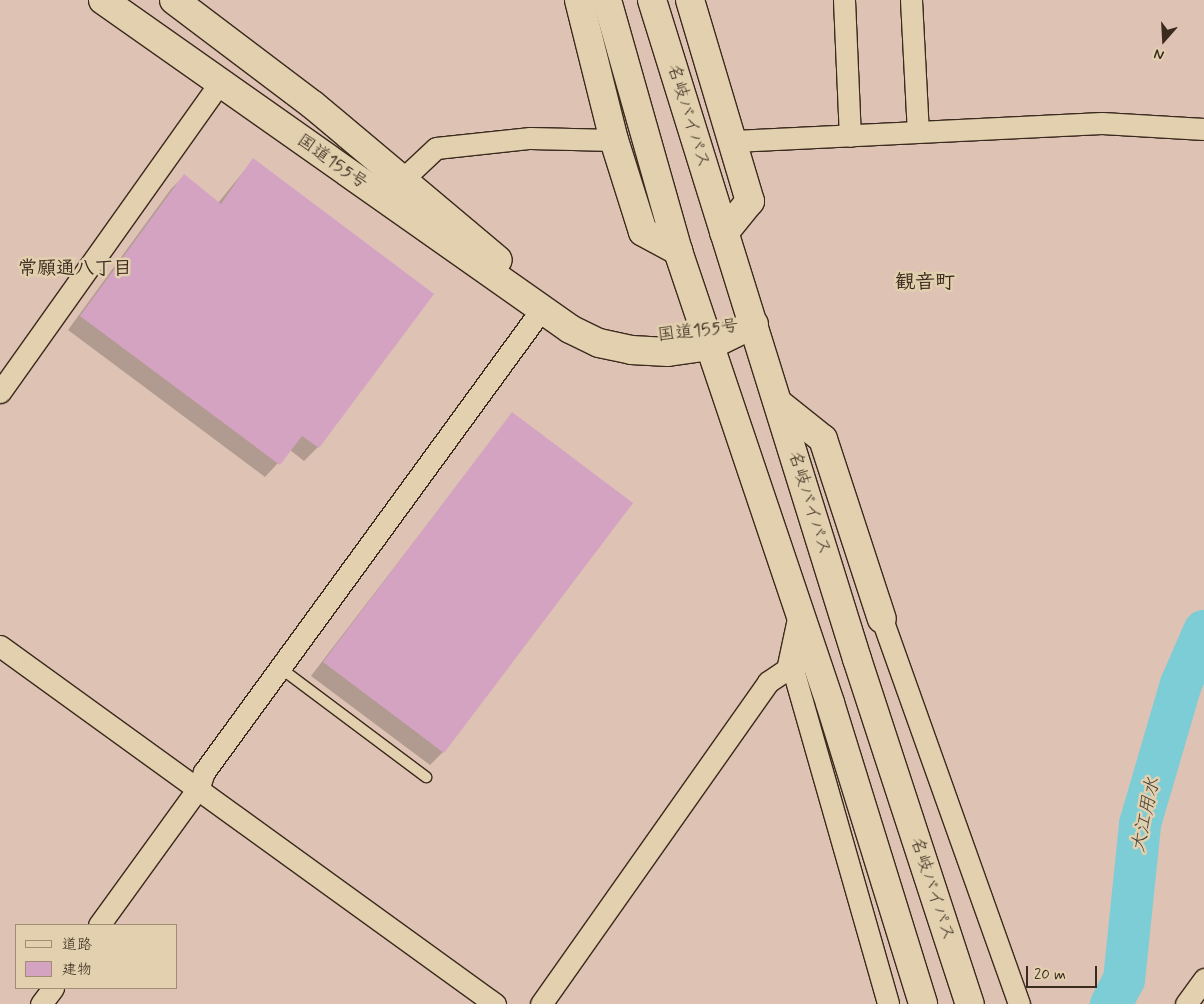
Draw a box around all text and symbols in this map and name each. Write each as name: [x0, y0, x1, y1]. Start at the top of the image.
north arrow: [1139, 15, 1189, 65]
text: N: [1152, 44, 1166, 64]
street label: 名岐バイパス: [662, 61, 714, 171]
street label: 国道155号: [292, 130, 372, 194]
district label: 常願通八丁目: [18, 258, 132, 280]
district label: 観音町: [895, 270, 955, 294]
street label: 国道155号: [656, 315, 740, 347]
street label: 名岐バイパス: [783, 448, 835, 558]
water label: 大江用水: [1127, 775, 1165, 855]
street label: 名岐バイパス: [905, 834, 959, 944]
legend: [15, 924, 178, 989]
text: 道路: [62, 935, 92, 955]
scale bar: [1029, 956, 1100, 988]
text: 建物: [62, 960, 92, 980]
text: 20 m: [1034, 965, 1066, 985]

